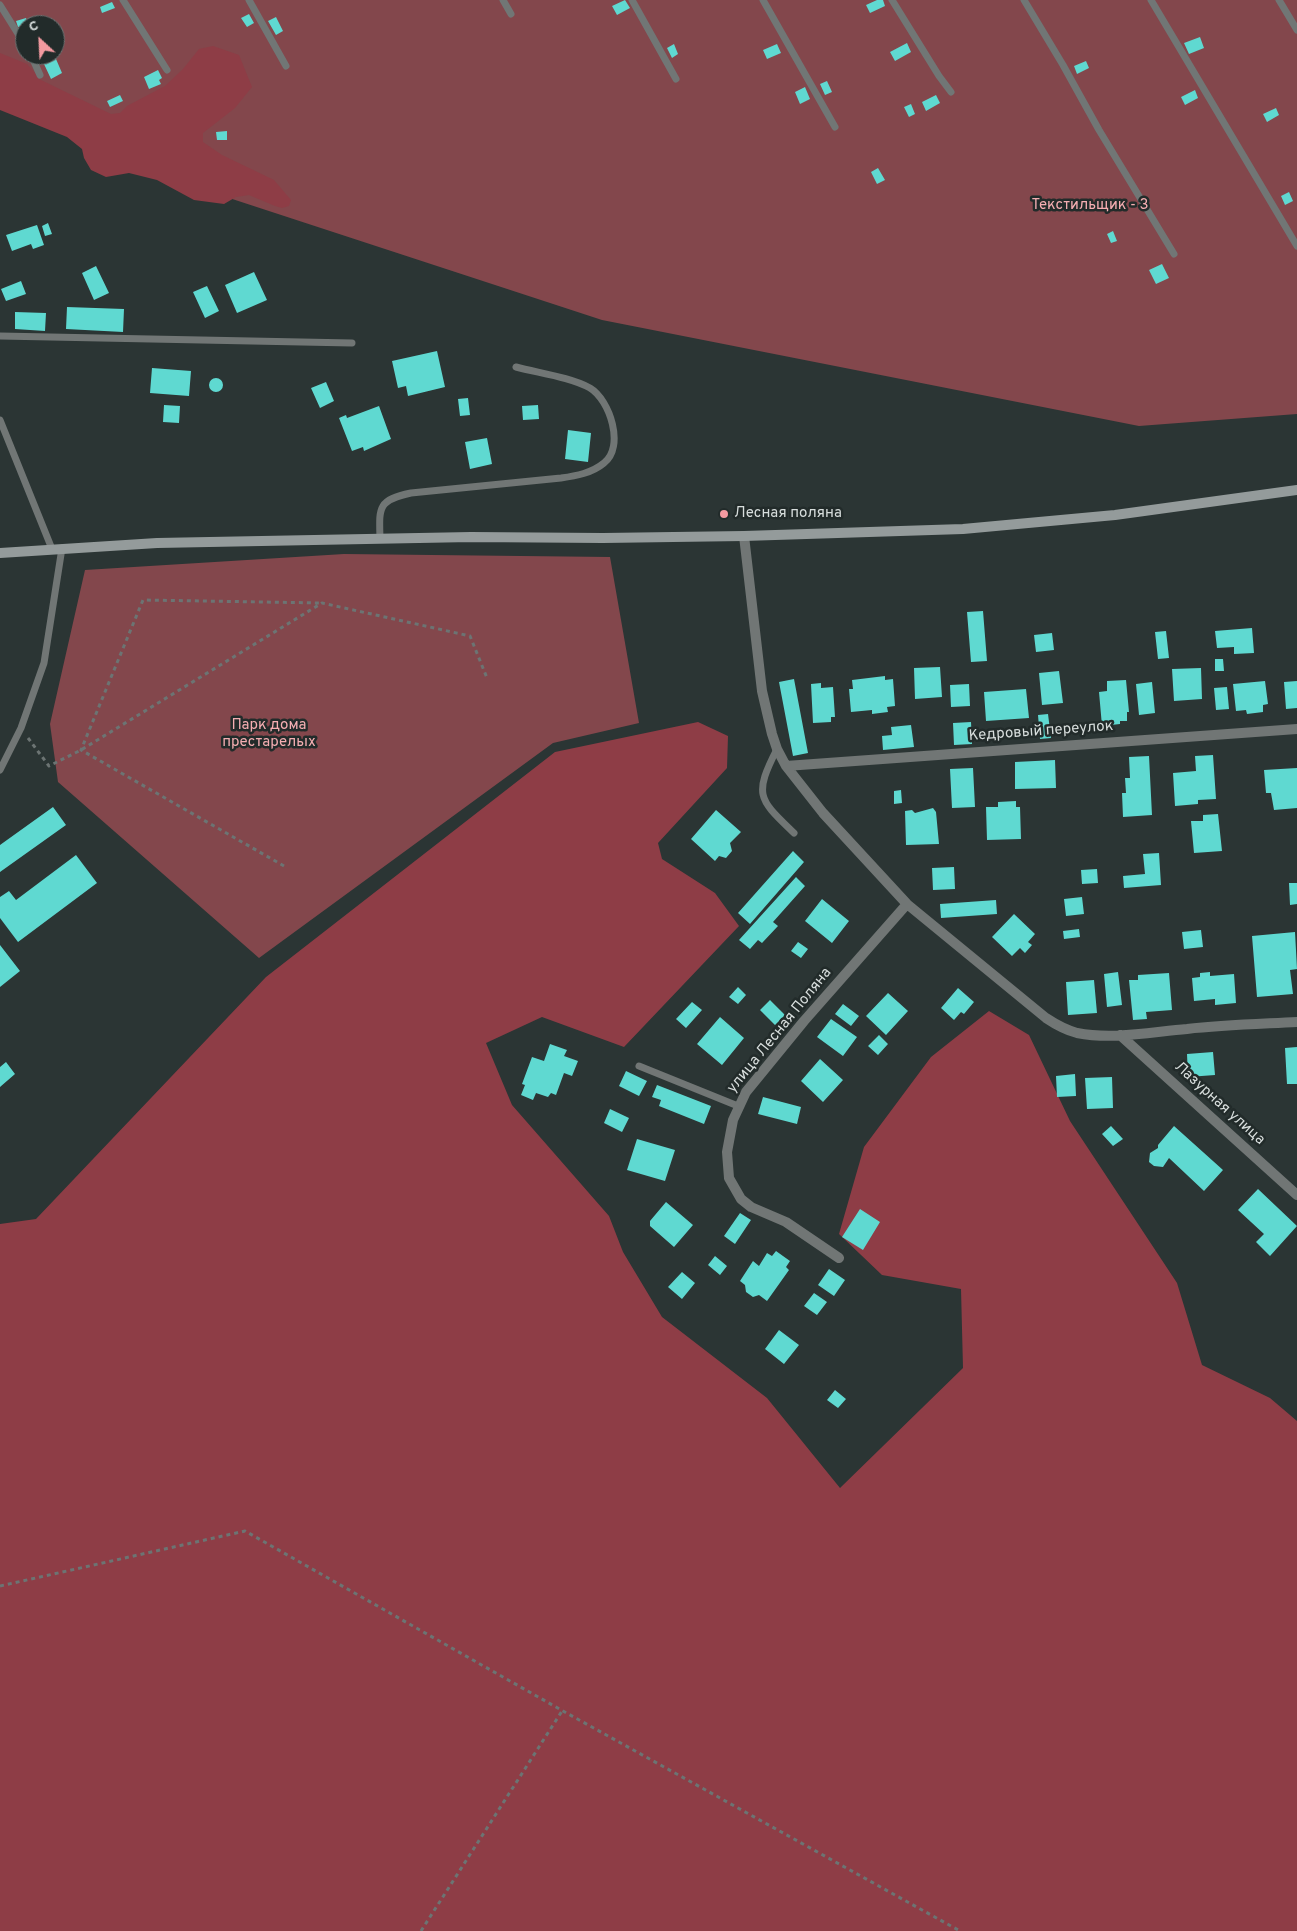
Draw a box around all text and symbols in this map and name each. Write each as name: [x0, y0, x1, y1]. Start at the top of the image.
north arrow: [15, 15, 65, 65]
text: С: [26, 17, 42, 36]
park label: Текстильщик - 3: [1032, 197, 1148, 215]
place label: Лесная поляна: [734, 505, 842, 523]
marker: Лесная поляна: [718, 508, 730, 520]
park label: Парк дома престарелых: [222, 717, 316, 752]
street label: Кедровый переулок: [968, 718, 1114, 746]
street label: улица Лесная Поляна: [724, 965, 836, 1097]
street label: Лазурная улица: [1170, 1059, 1268, 1149]

